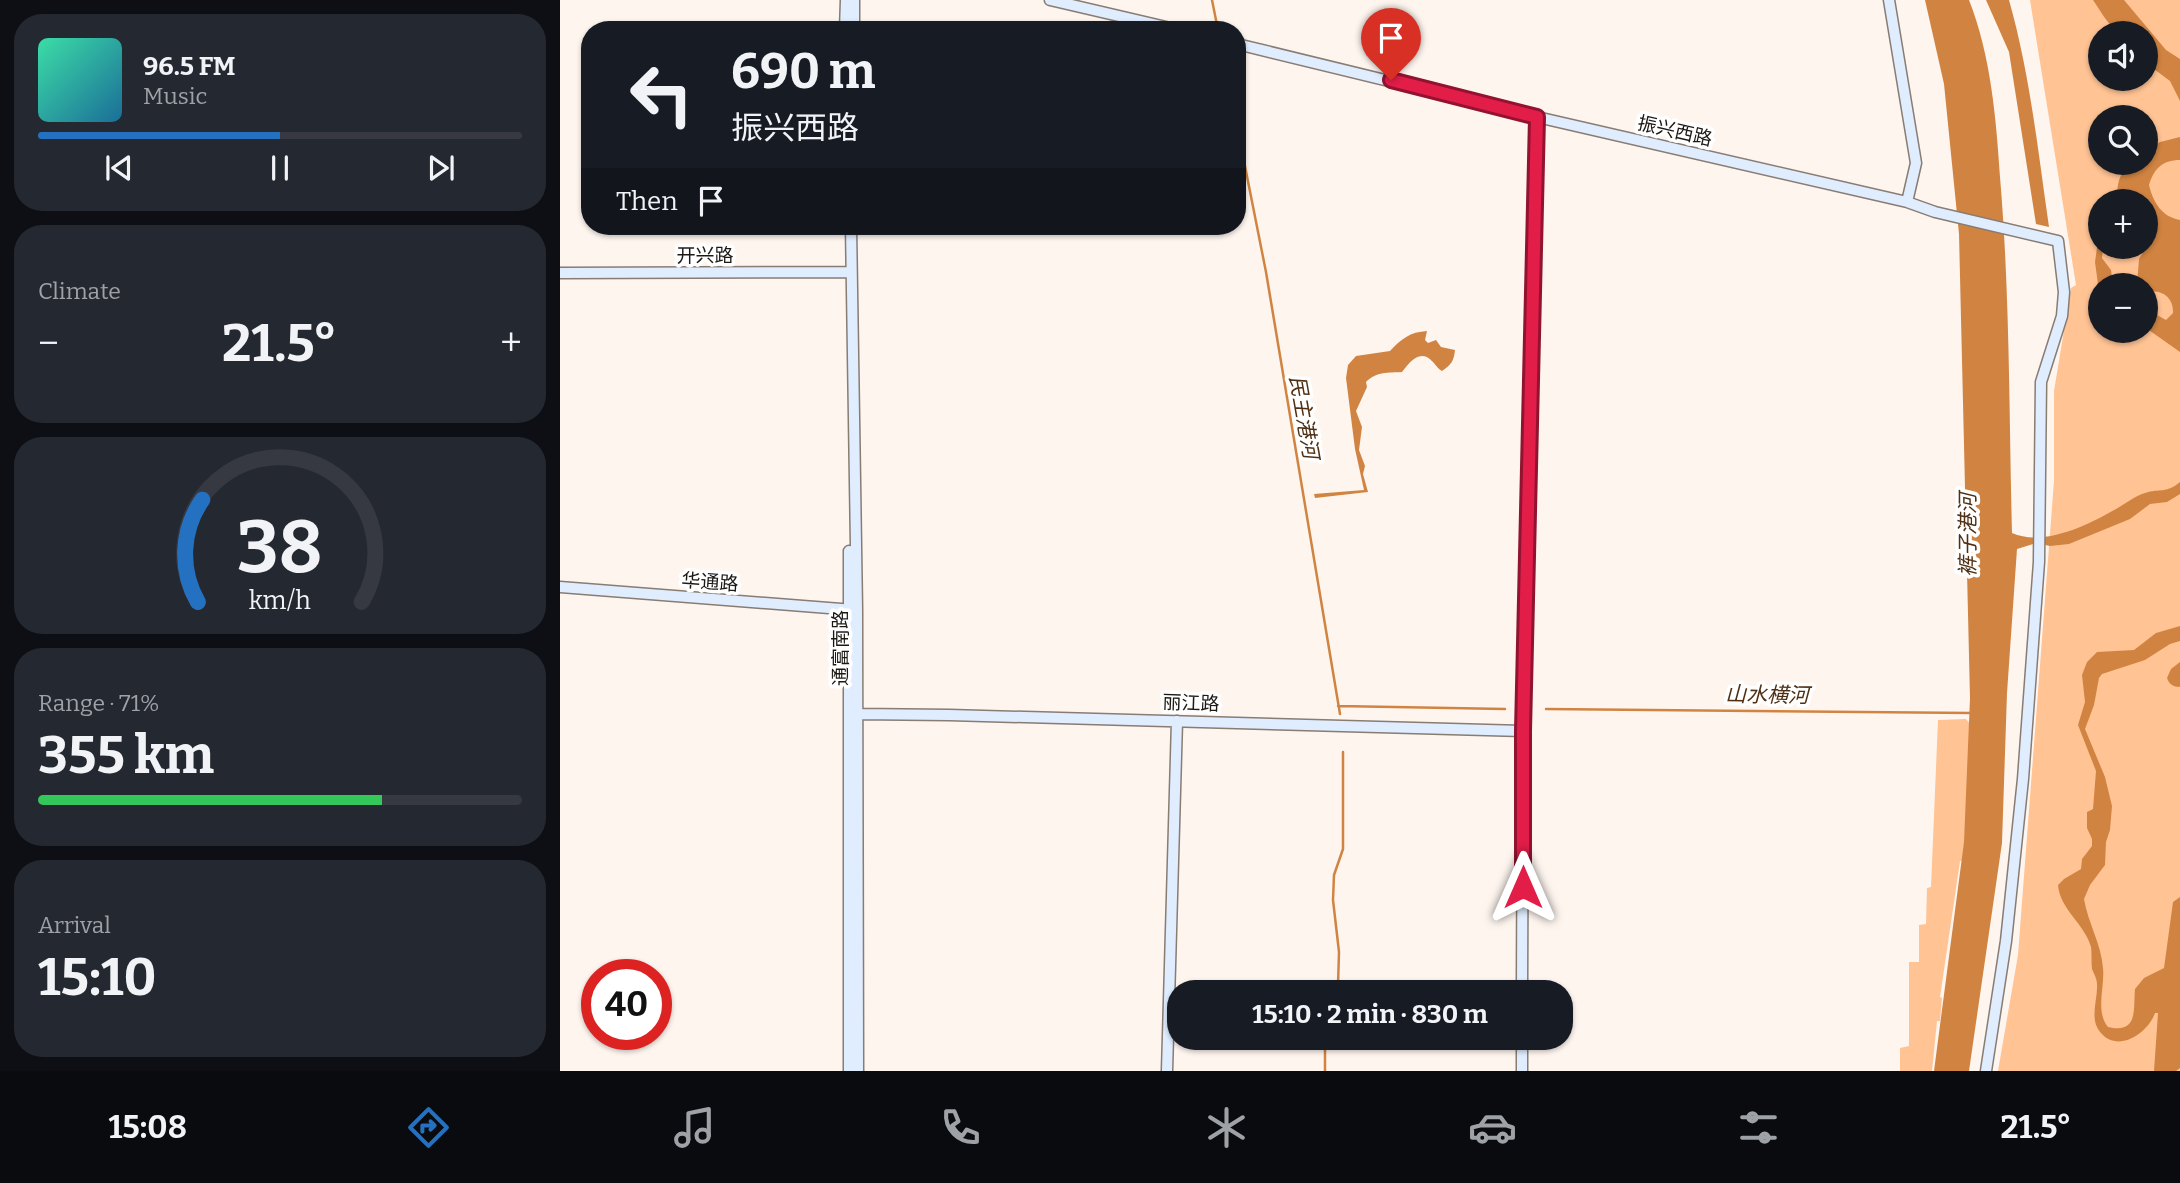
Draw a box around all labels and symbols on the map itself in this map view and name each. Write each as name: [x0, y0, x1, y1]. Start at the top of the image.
pin: [1361, 8, 1421, 80]
street label: 振兴西路: [1635, 111, 1715, 151]
street label: 开兴路: [676, 244, 734, 267]
water label: 民主港河: [1284, 373, 1325, 465]
water label: 裤子港河: [1955, 489, 1981, 577]
street label: 华通路: [681, 569, 739, 595]
street label: 通富南路: [829, 610, 852, 686]
water label: 山水横河: [1725, 681, 1813, 709]
street label: 丽江路: [1162, 691, 1220, 715]
position arrow: [1486, 850, 1560, 924]
speed limit sign: 40: [581, 959, 672, 1050]

